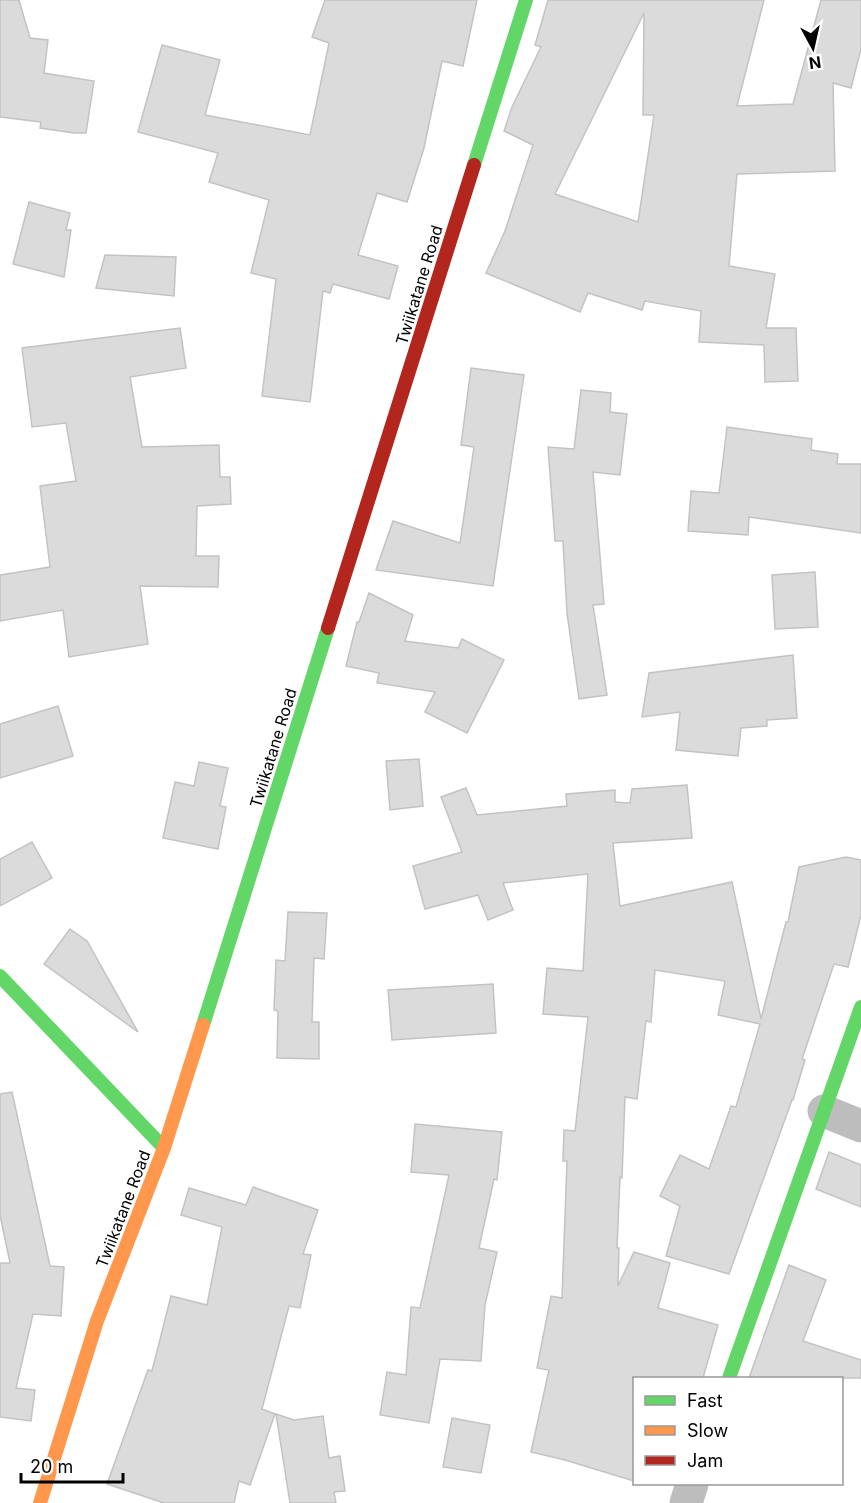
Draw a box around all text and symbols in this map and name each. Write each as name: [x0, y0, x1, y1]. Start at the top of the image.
north arrow: [783, 18, 843, 78]
text: N: [808, 52, 823, 74]
street label: Twiikatane Road: [391, 223, 447, 347]
street label: Twiikatane Road: [245, 686, 301, 810]
street label: Twiikatane Road: [91, 1147, 155, 1271]
legend: [633, 1377, 843, 1485]
text: Fast: [687, 1390, 723, 1411]
text: Slow: [687, 1420, 728, 1441]
scale bar: [21, 1446, 123, 1484]
text: Jam: [687, 1450, 723, 1471]
text: 20 m: [30, 1456, 73, 1477]

